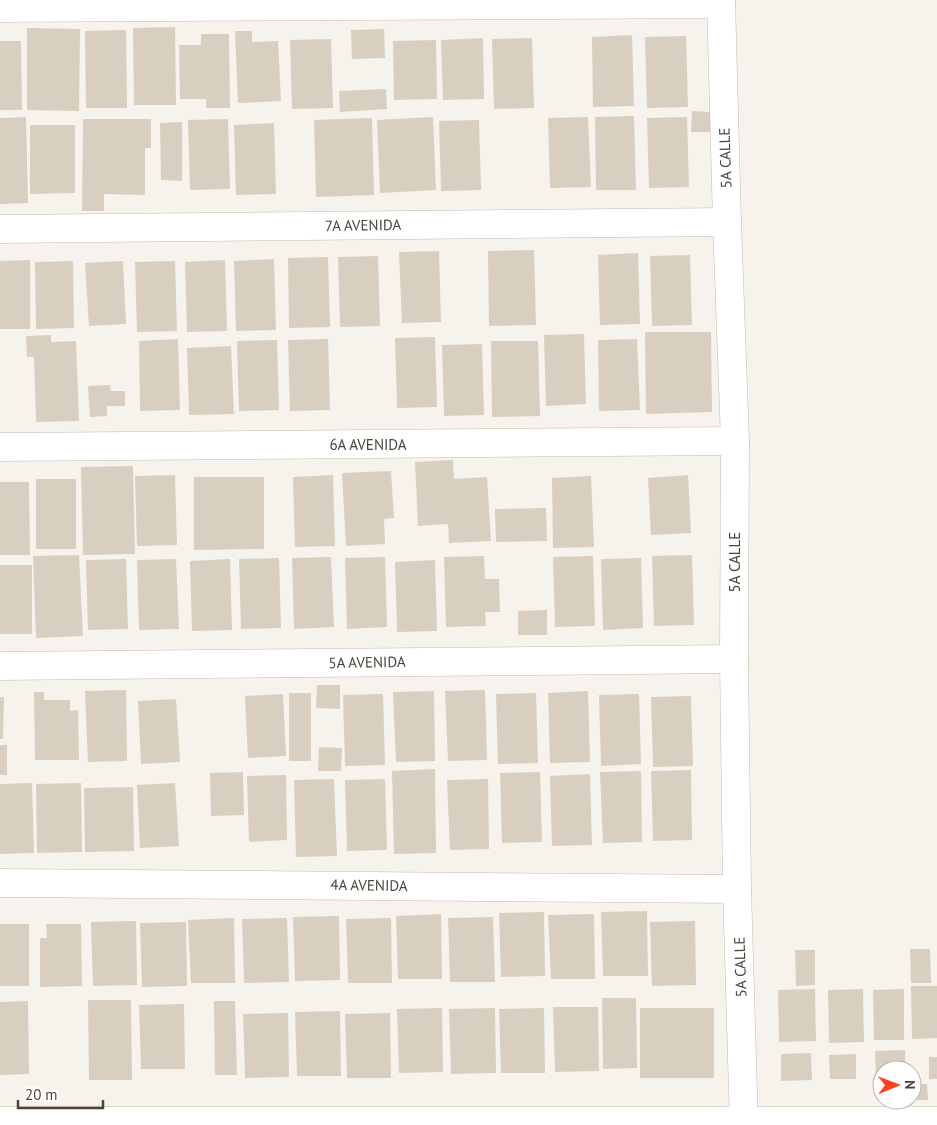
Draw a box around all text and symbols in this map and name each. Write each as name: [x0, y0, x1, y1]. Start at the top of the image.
street label: 5A CALLE: [714, 127, 736, 189]
street label: 7A AVENIDA: [325, 215, 402, 235]
street label: 6A AVENIDA: [329, 435, 407, 454]
street label: 5A CALLE: [725, 532, 744, 592]
street label: 5A AVENIDA: [328, 652, 406, 672]
street label: 4A AVENIDA: [330, 875, 408, 895]
street label: 5A CALLE: [729, 936, 751, 998]
north arrow: [872, 1060, 922, 1110]
scale bar: [18, 1078, 102, 1110]
text: N: [901, 1080, 919, 1090]
text: 20 m: [25, 1085, 58, 1104]

